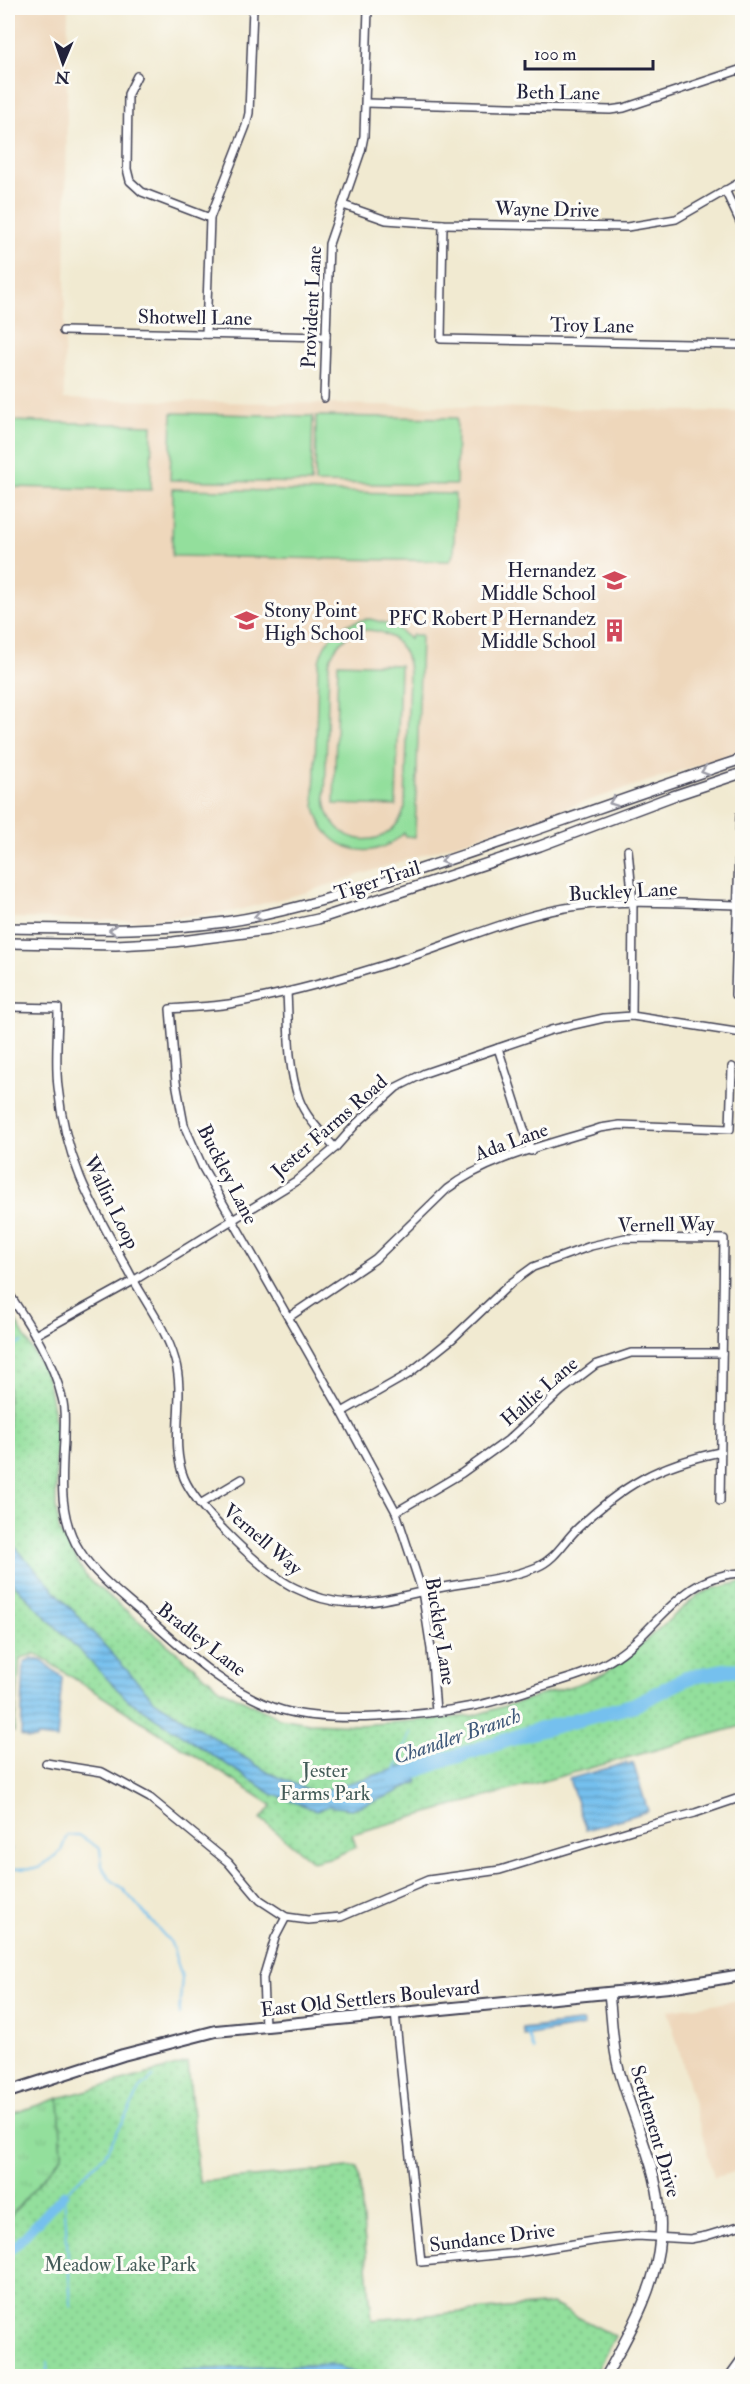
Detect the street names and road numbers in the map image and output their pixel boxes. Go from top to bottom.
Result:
street label: Beth Lane [516,79,600,106]
street label: Wayne Drive [494,196,599,223]
street label: Provident Lane [296,245,327,369]
street label: Shotwell Lane [138,304,252,331]
street label: Troy Lane [550,312,634,339]
street label: Tiger Trail [331,855,423,906]
street label: Buckley Lane [568,876,678,907]
street label: Jester Farms Road [265,1069,393,1184]
street label: Ada Lane [470,1117,551,1167]
street label: Buckley Lane [192,1120,263,1228]
street label: Wallin Loop [77,1151,145,1253]
street label: Vernell Way [617,1211,716,1238]
street label: Hallie Lane [496,1351,583,1432]
street label: Vernell Way [218,1498,308,1581]
street label: Buckley Lane [420,1575,461,1687]
street label: Bradley Lane [152,1597,251,1682]
street label: East Old Settlers Boulevard [259,1975,481,2022]
street label: Settlement Drive [625,2062,686,2200]
street label: Sundance Drive [428,2217,556,2258]

